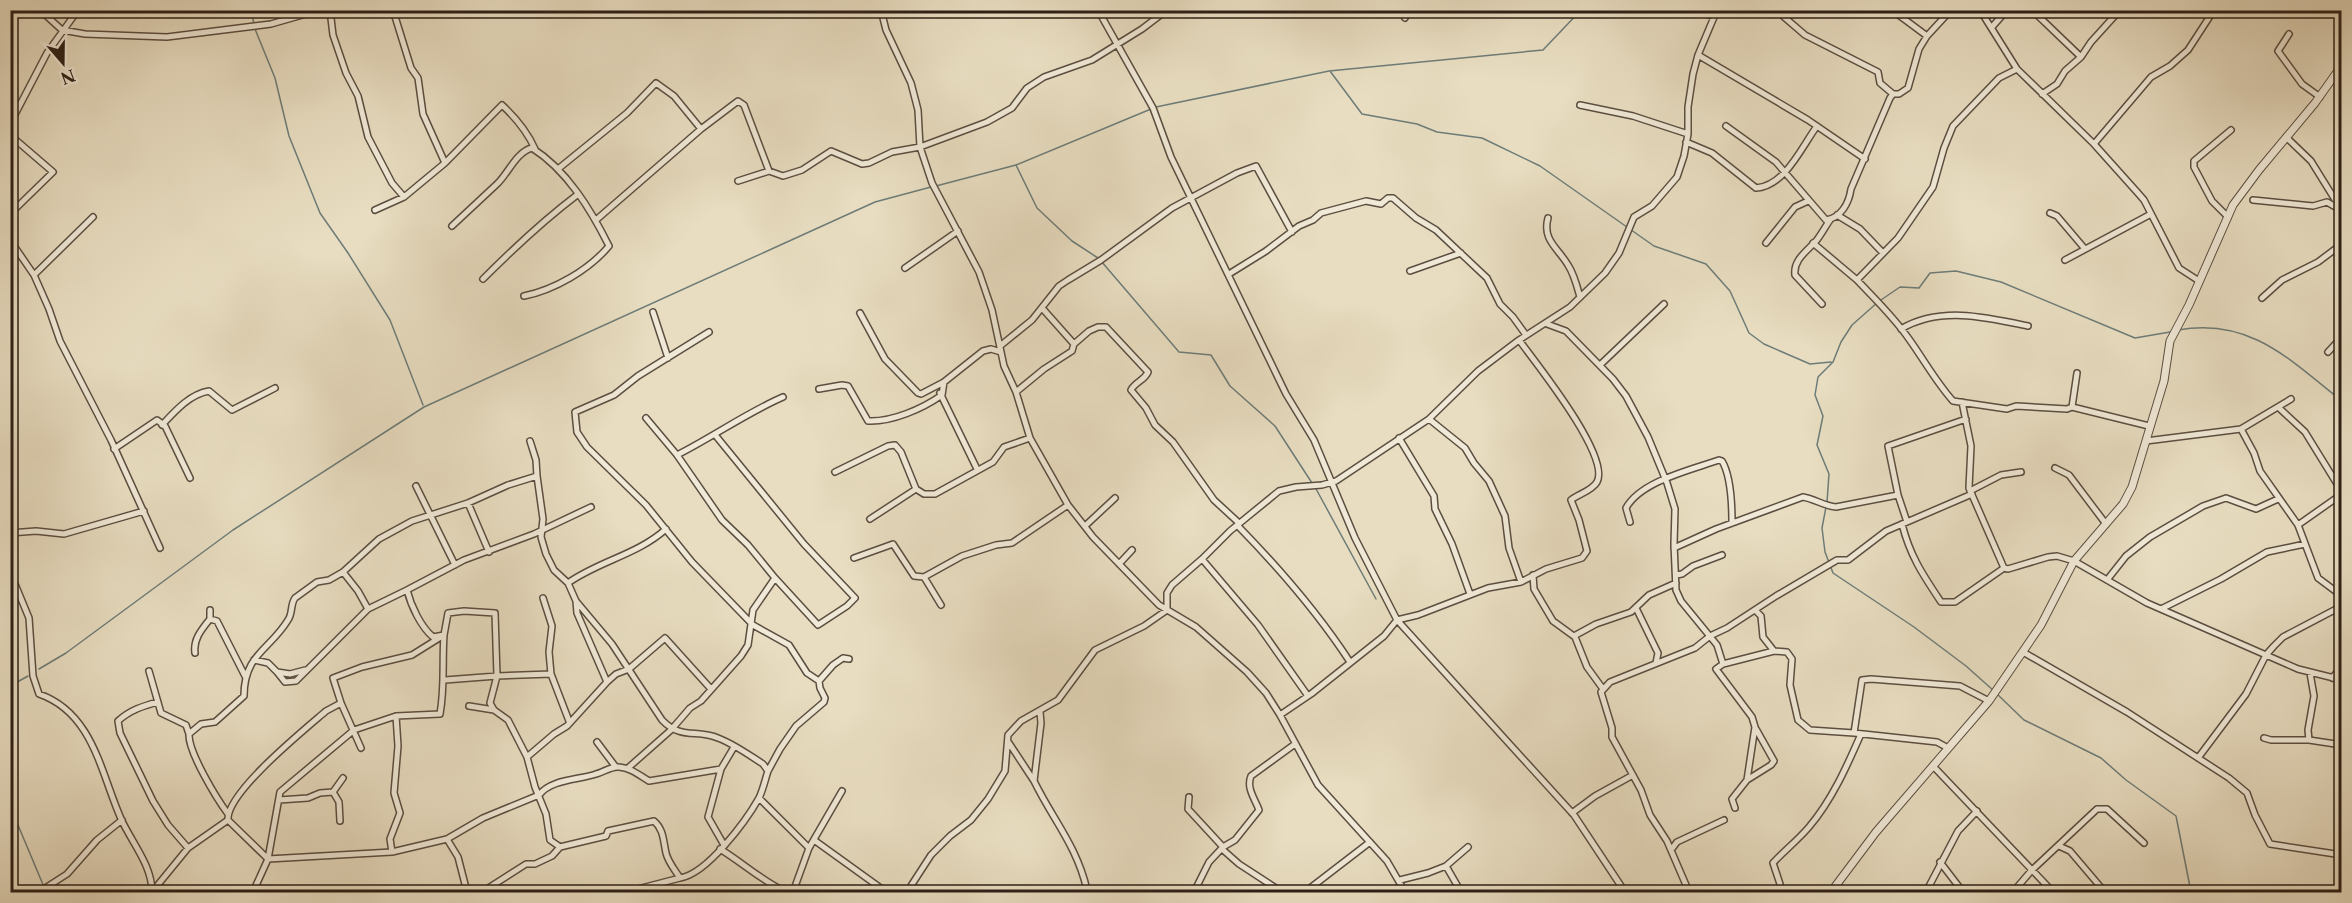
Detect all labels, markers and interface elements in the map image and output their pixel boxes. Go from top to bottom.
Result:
north arrow [33,33,93,93]
text: N [58,65,78,89]

